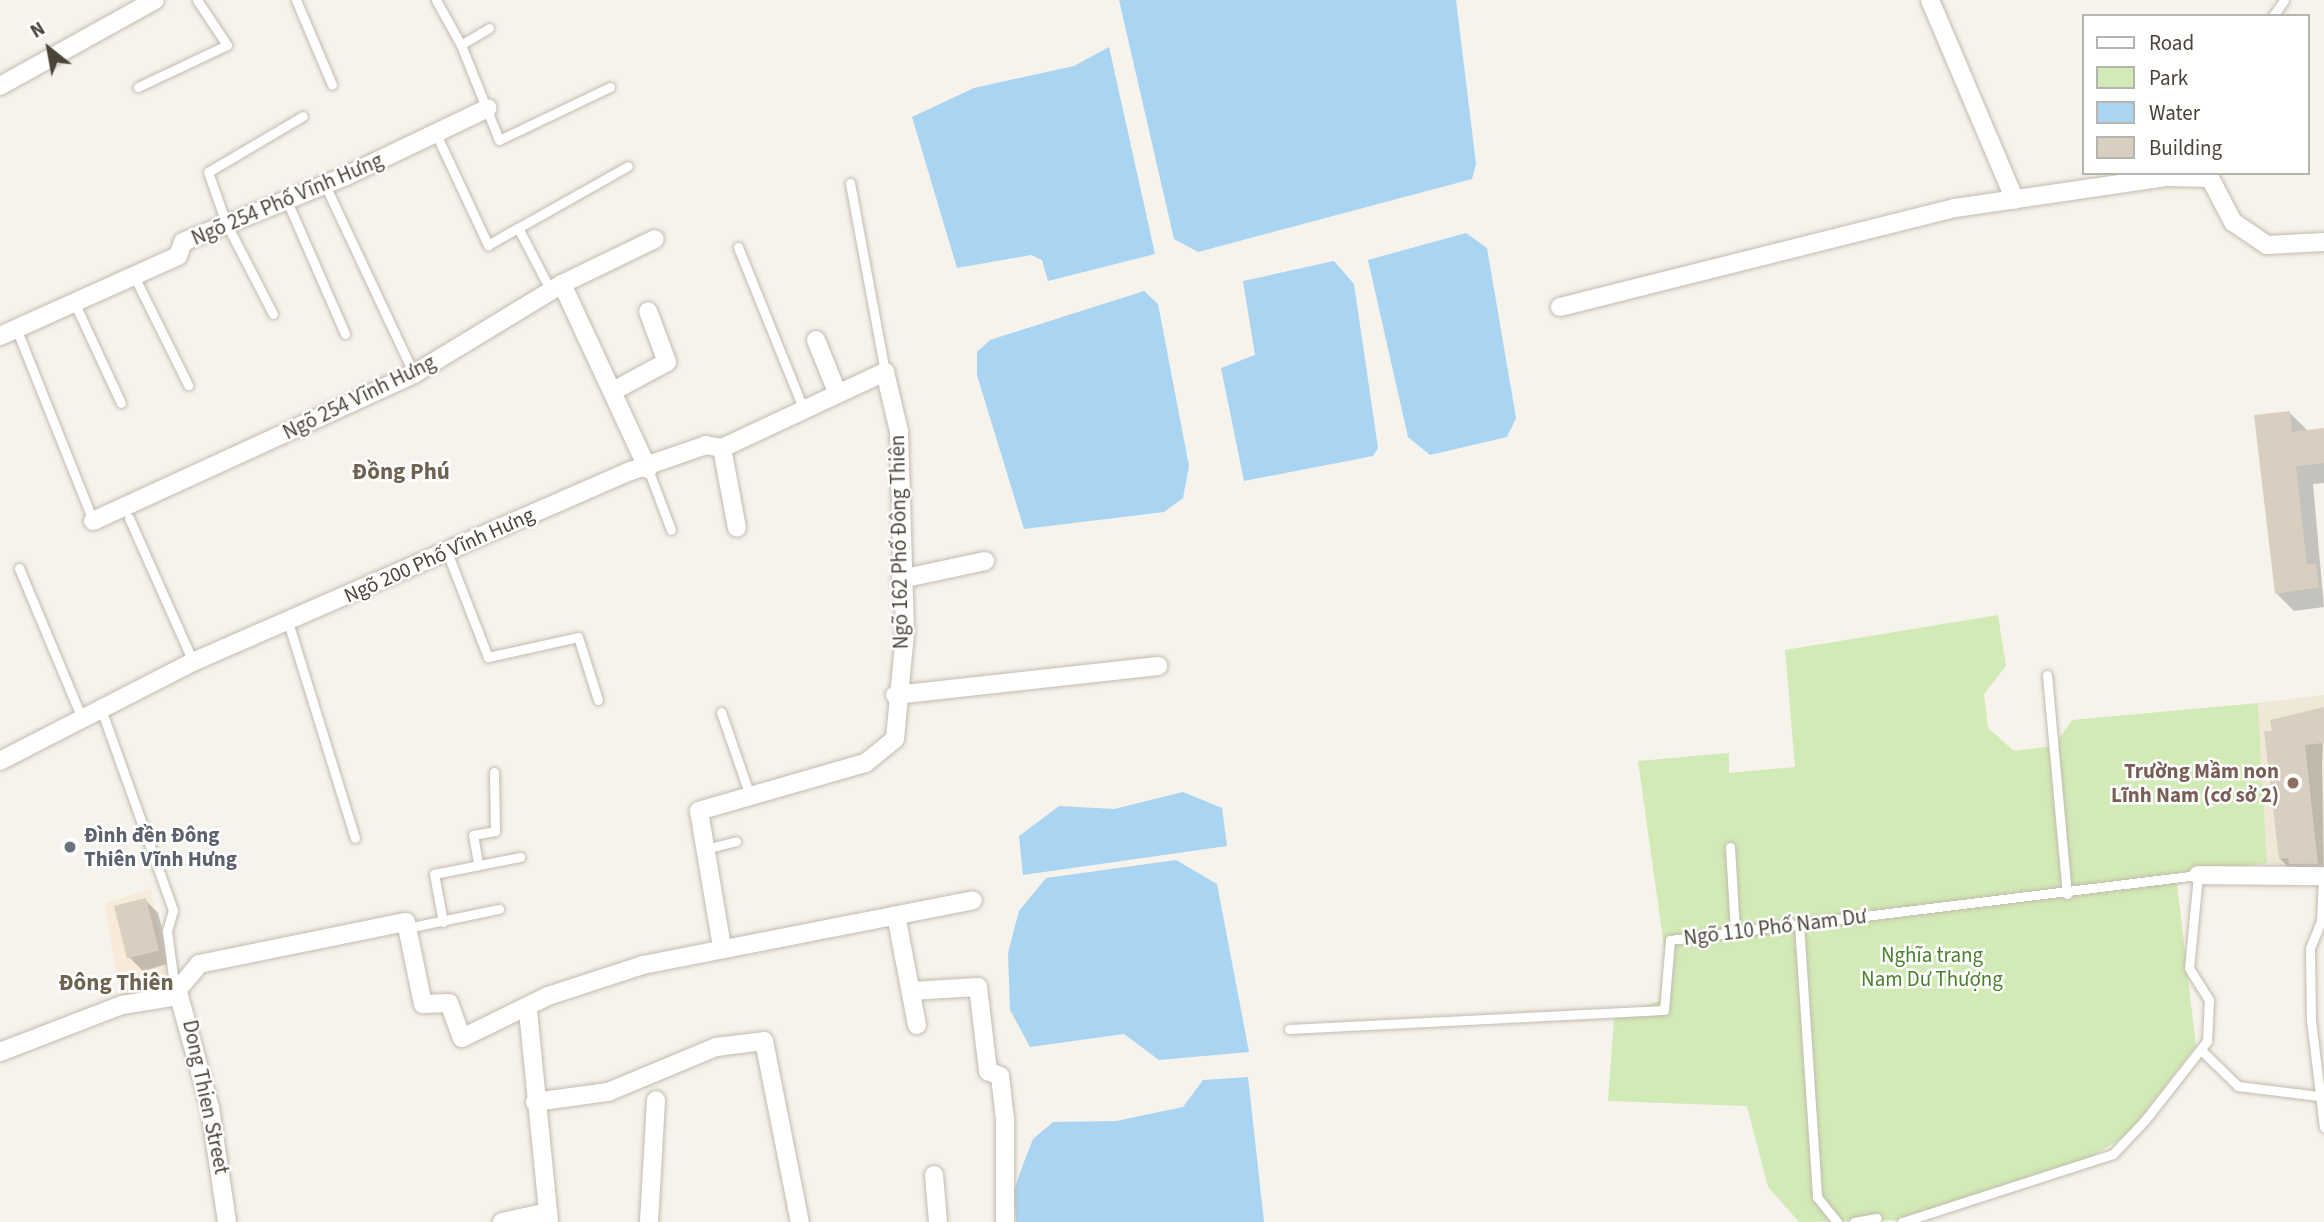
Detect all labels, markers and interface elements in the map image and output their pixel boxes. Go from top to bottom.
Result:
north arrow [14,14,84,84]
legend [2082,14,2310,175]
text: N [26,16,50,45]
text: Road [2149,28,2194,58]
text: Park [2149,63,2188,93]
text: Water [2149,98,2200,128]
text: Building [2149,133,2222,163]
street label: Ngõ 254 Phố Vĩnh Hưng [188,147,386,251]
street label: Ngõ 254 Vĩnh Hưng [279,349,439,445]
street label: Ngõ 162 Phố Đông Thiên [885,434,913,650]
district label: Đồng Phú [352,458,450,486]
street label: Ngõ 200 Phố Vĩnh Hưng [340,502,538,608]
place label: Trường Mầm non Lĩnh Nam (cơ sở 2) [2111,758,2279,808]
marker: Trường Mầm non Lĩnh Nam (cơ sở 2) [2285,775,2301,791]
place label: Đình đền Đông Thiên Vĩnh Hưng [84,822,237,872]
marker: Đình đền Đông Thiên Vĩnh Hưng [62,839,78,855]
street label: Ngõ 110 Phố Nam Dư [1682,903,1868,951]
park label: Nghĩa trang Nam Dư Thượng [1861,942,2003,992]
district label: Đông Thiên [58,969,174,997]
street label: Dong Thien Street [177,1018,235,1176]

